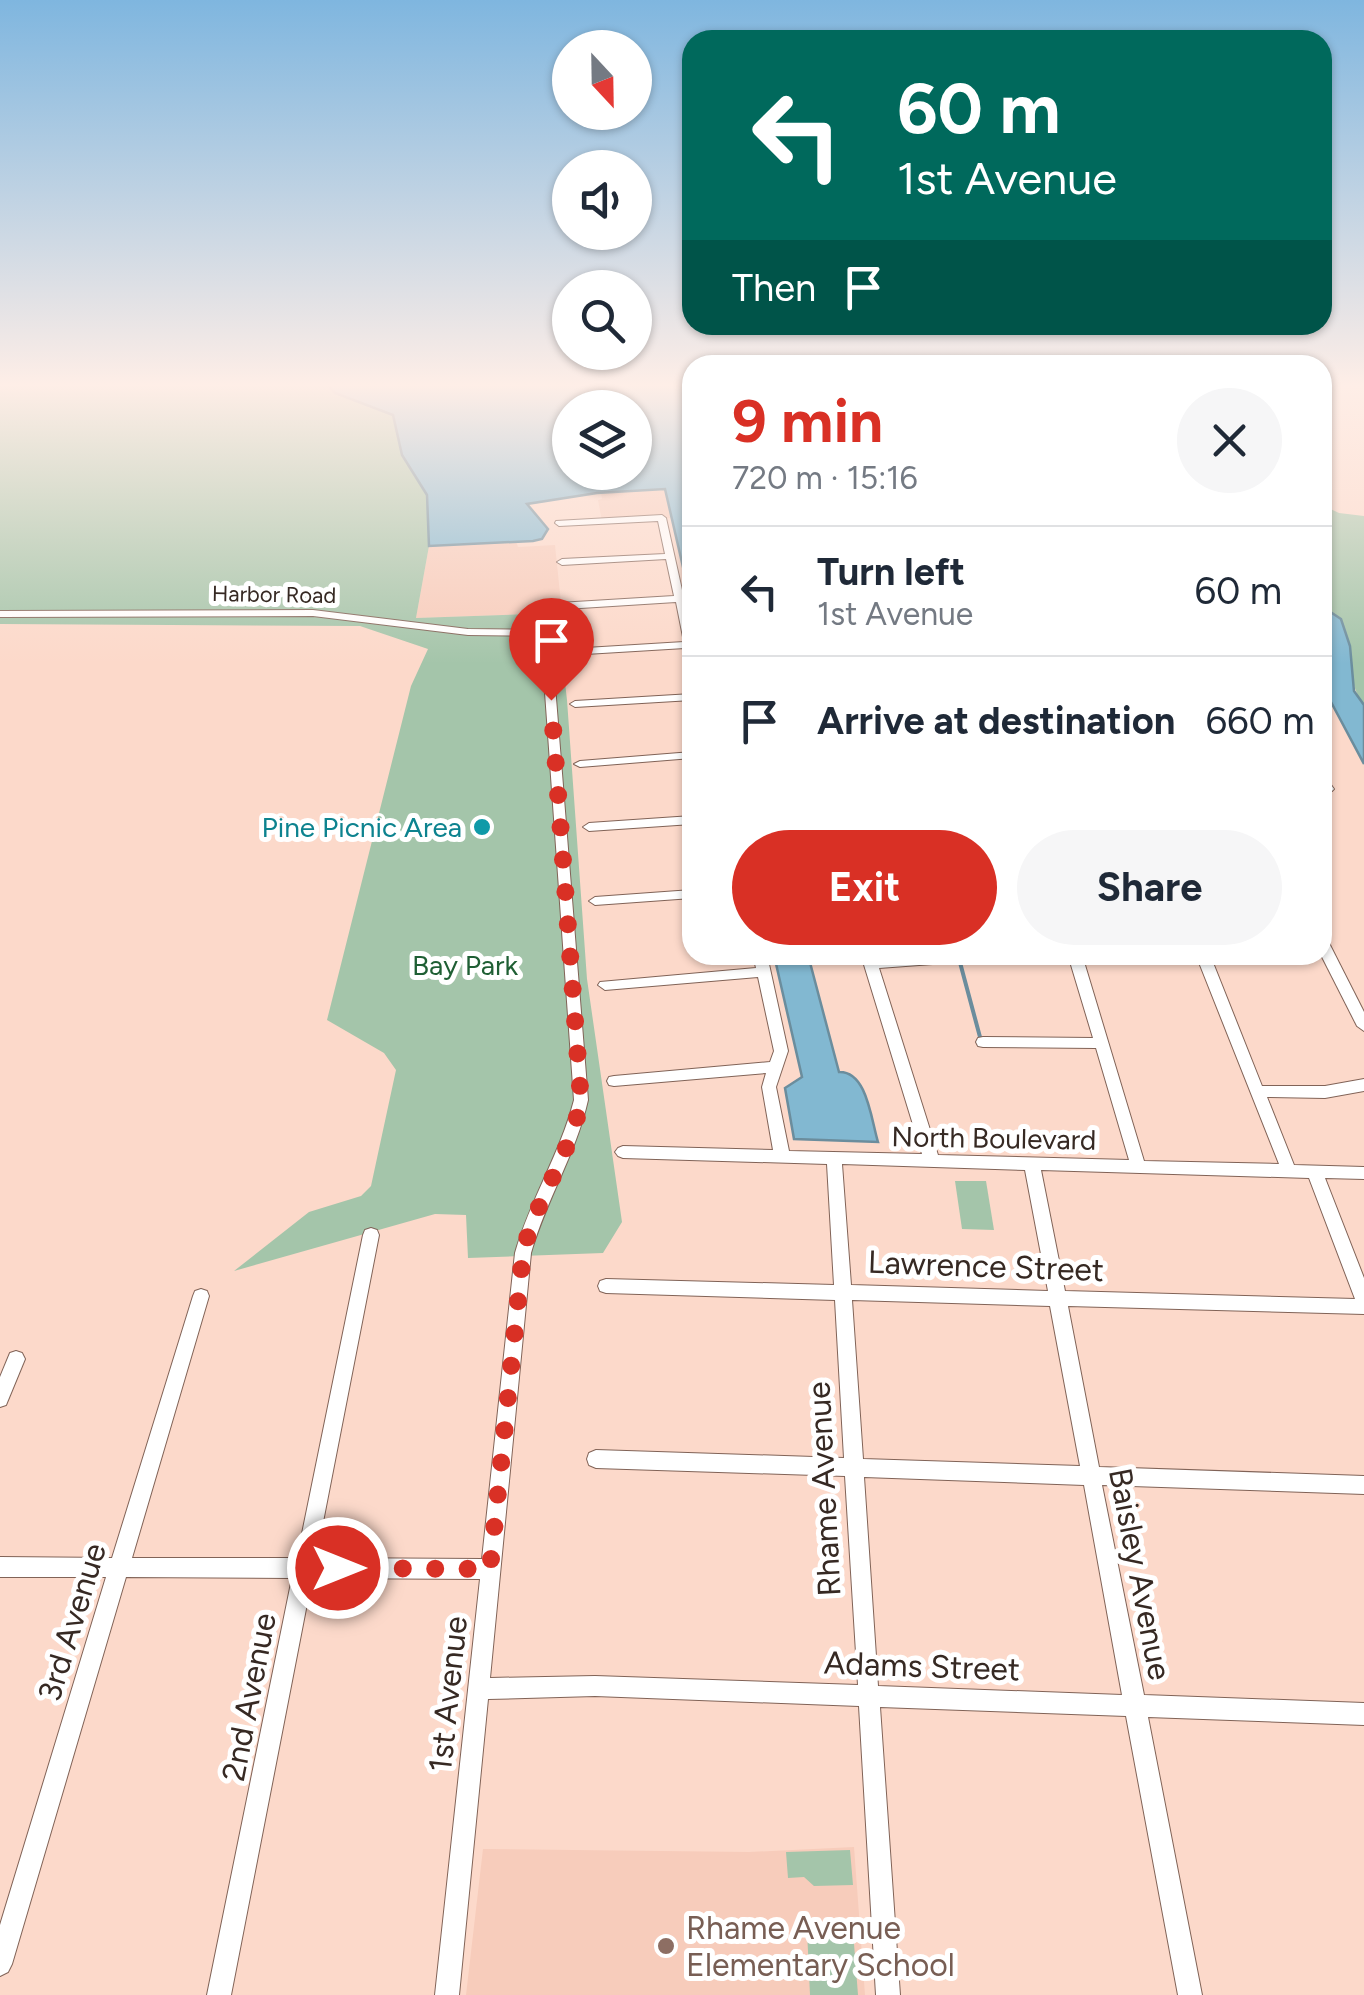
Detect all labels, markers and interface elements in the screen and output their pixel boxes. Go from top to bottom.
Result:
north arrow [552,30,652,130]
map controls [552,30,652,490]
text: 60 m [897,66,1061,151]
icon: left [732,70,862,200]
button: sound [552,150,652,250]
text: 1st Avenue [897,151,1117,205]
icon: arrive [836,260,891,315]
text: Then [732,265,816,311]
button: search [552,270,652,370]
text: 9 min [732,385,883,457]
button: close [1177,388,1282,493]
button: layers [552,390,652,490]
text: 720 m · 15:16 [732,459,918,497]
text: Turn left [817,549,965,595]
icon: left [732,564,787,619]
text: 60 m [1194,568,1282,614]
street label: Harbor Road [212,580,336,609]
text: 1st Avenue [817,595,973,633]
pin [509,598,594,701]
icon: arrive [524,613,579,668]
icon: arrive [732,694,787,749]
text: Arrive at destination [817,698,1175,744]
text: 660 m [1205,698,1315,744]
place label: Pine Picnic Area [261,810,462,844]
marker: Pine Picnic Area [471,816,493,838]
button: Exit [732,830,997,945]
button: Share [1017,830,1282,945]
park label: Bay Park [412,948,518,982]
street label: North Boulevard [891,1119,1097,1157]
street label: Lawrence Street [867,1243,1105,1289]
street label: Rhame Avenue [799,1381,849,1597]
street label: Baisley Avenue [1101,1465,1179,1683]
position arrow [286,1516,390,1620]
street label: 3rd Avenue [30,1538,114,1706]
street label: 2nd Avenue [214,1610,284,1784]
street label: 1st Avenue [421,1614,475,1774]
street label: Adams Street [823,1644,1021,1688]
place label: Rhame Avenue Elementary School [686,1909,955,1984]
marker: Rhame Avenue Elementary School [655,1935,677,1957]

